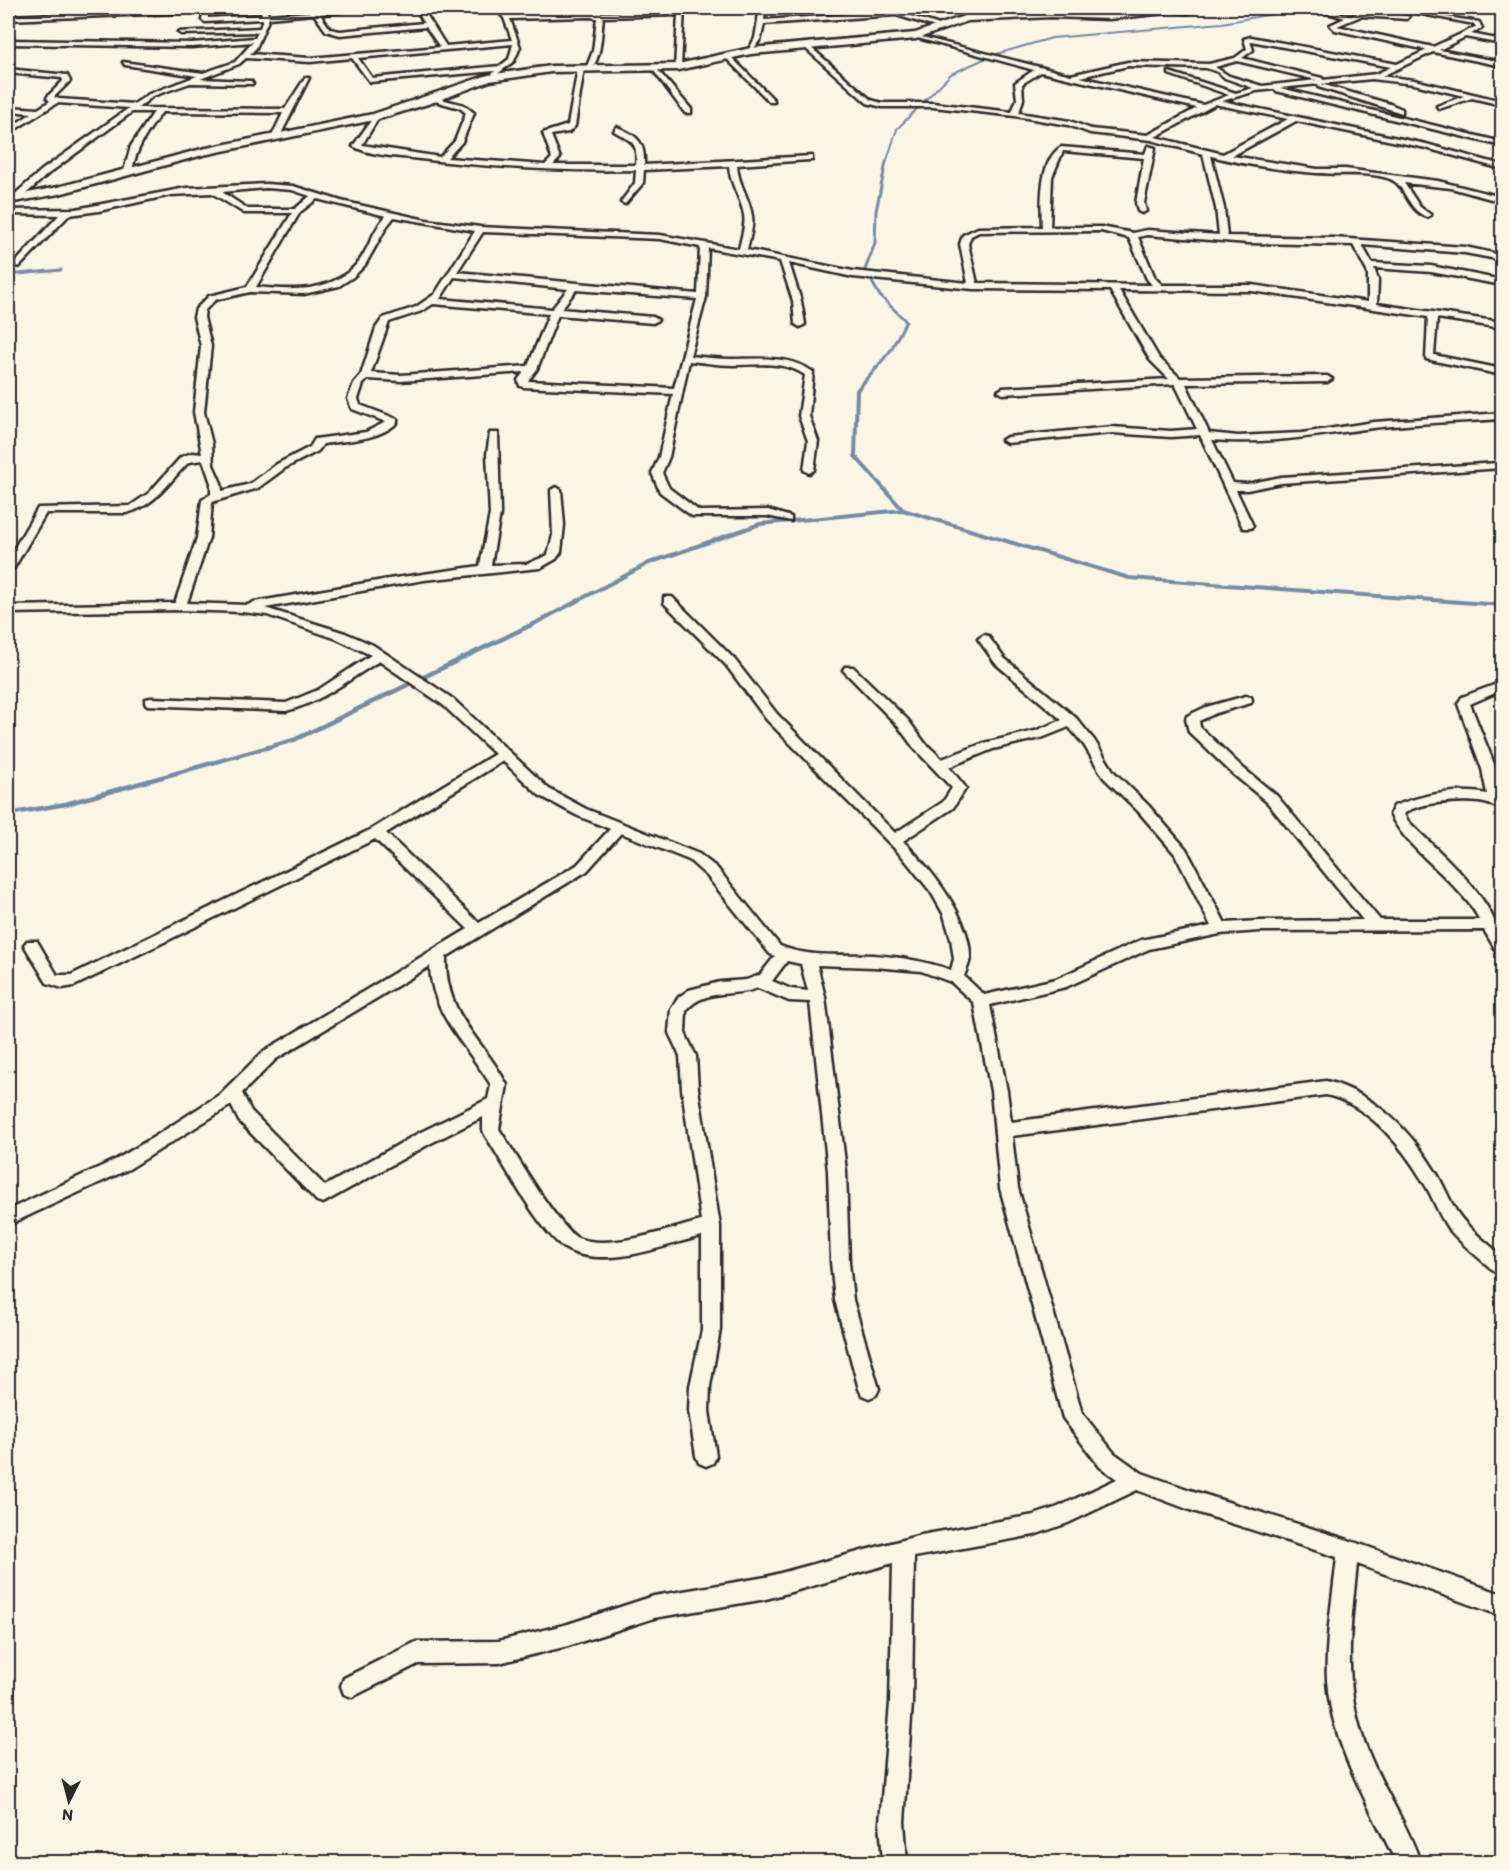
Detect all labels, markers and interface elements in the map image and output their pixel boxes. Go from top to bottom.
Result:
north arrow [39,1771,99,1831]
text: N [61,1805,74,1825]

